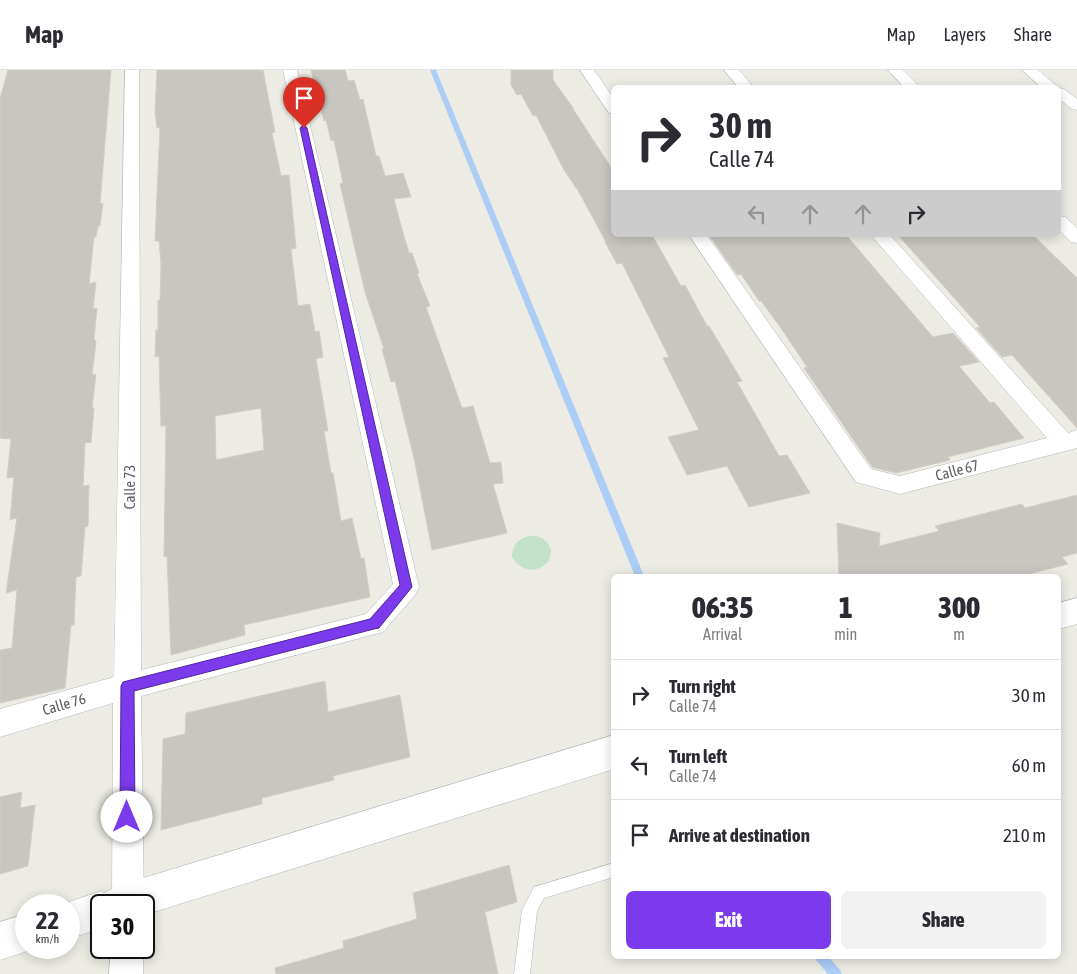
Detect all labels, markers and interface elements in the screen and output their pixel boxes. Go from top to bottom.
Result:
text: Map [25,21,64,48]
text: Map [886,24,915,45]
text: Layers [943,24,986,45]
text: Share [1014,24,1052,45]
pin [283,77,325,128]
icon: arrive [290,84,318,112]
icon: right [626,105,691,170]
text: 30 m [709,105,772,145]
text: Calle 74 [709,146,774,172]
icon: left [743,200,771,228]
icon: ahead [796,200,824,228]
icon: ahead [849,200,877,228]
icon: right [902,200,930,228]
street label: Calle 67 [933,456,981,484]
street label: Calle 73 [121,465,138,509]
text: 06:35 [692,590,753,624]
text: 1 [839,590,853,624]
text: 300 [938,590,980,624]
text: Arrival [703,625,742,643]
text: min [834,625,857,643]
text: m [953,625,965,643]
text: Turn right [669,675,736,697]
icon: right [626,681,654,709]
text: 30 m [1012,684,1046,706]
street label: Calle 76 [40,690,88,718]
text: Calle 74 [669,697,716,715]
text: Turn left [669,745,727,767]
icon: left [626,751,654,779]
text: 60 m [1012,754,1046,776]
text: Calle 74 [669,767,716,785]
position arrow [100,790,152,842]
icon: arrive [626,821,654,849]
text: Arrive at destination [669,824,810,846]
text: 210 m [1003,824,1046,846]
button: Exit [626,891,831,949]
button: Share [841,891,1046,949]
speed limit sign: 30 [90,894,155,959]
text: 22 [36,906,59,934]
text: km/h [36,932,59,946]

